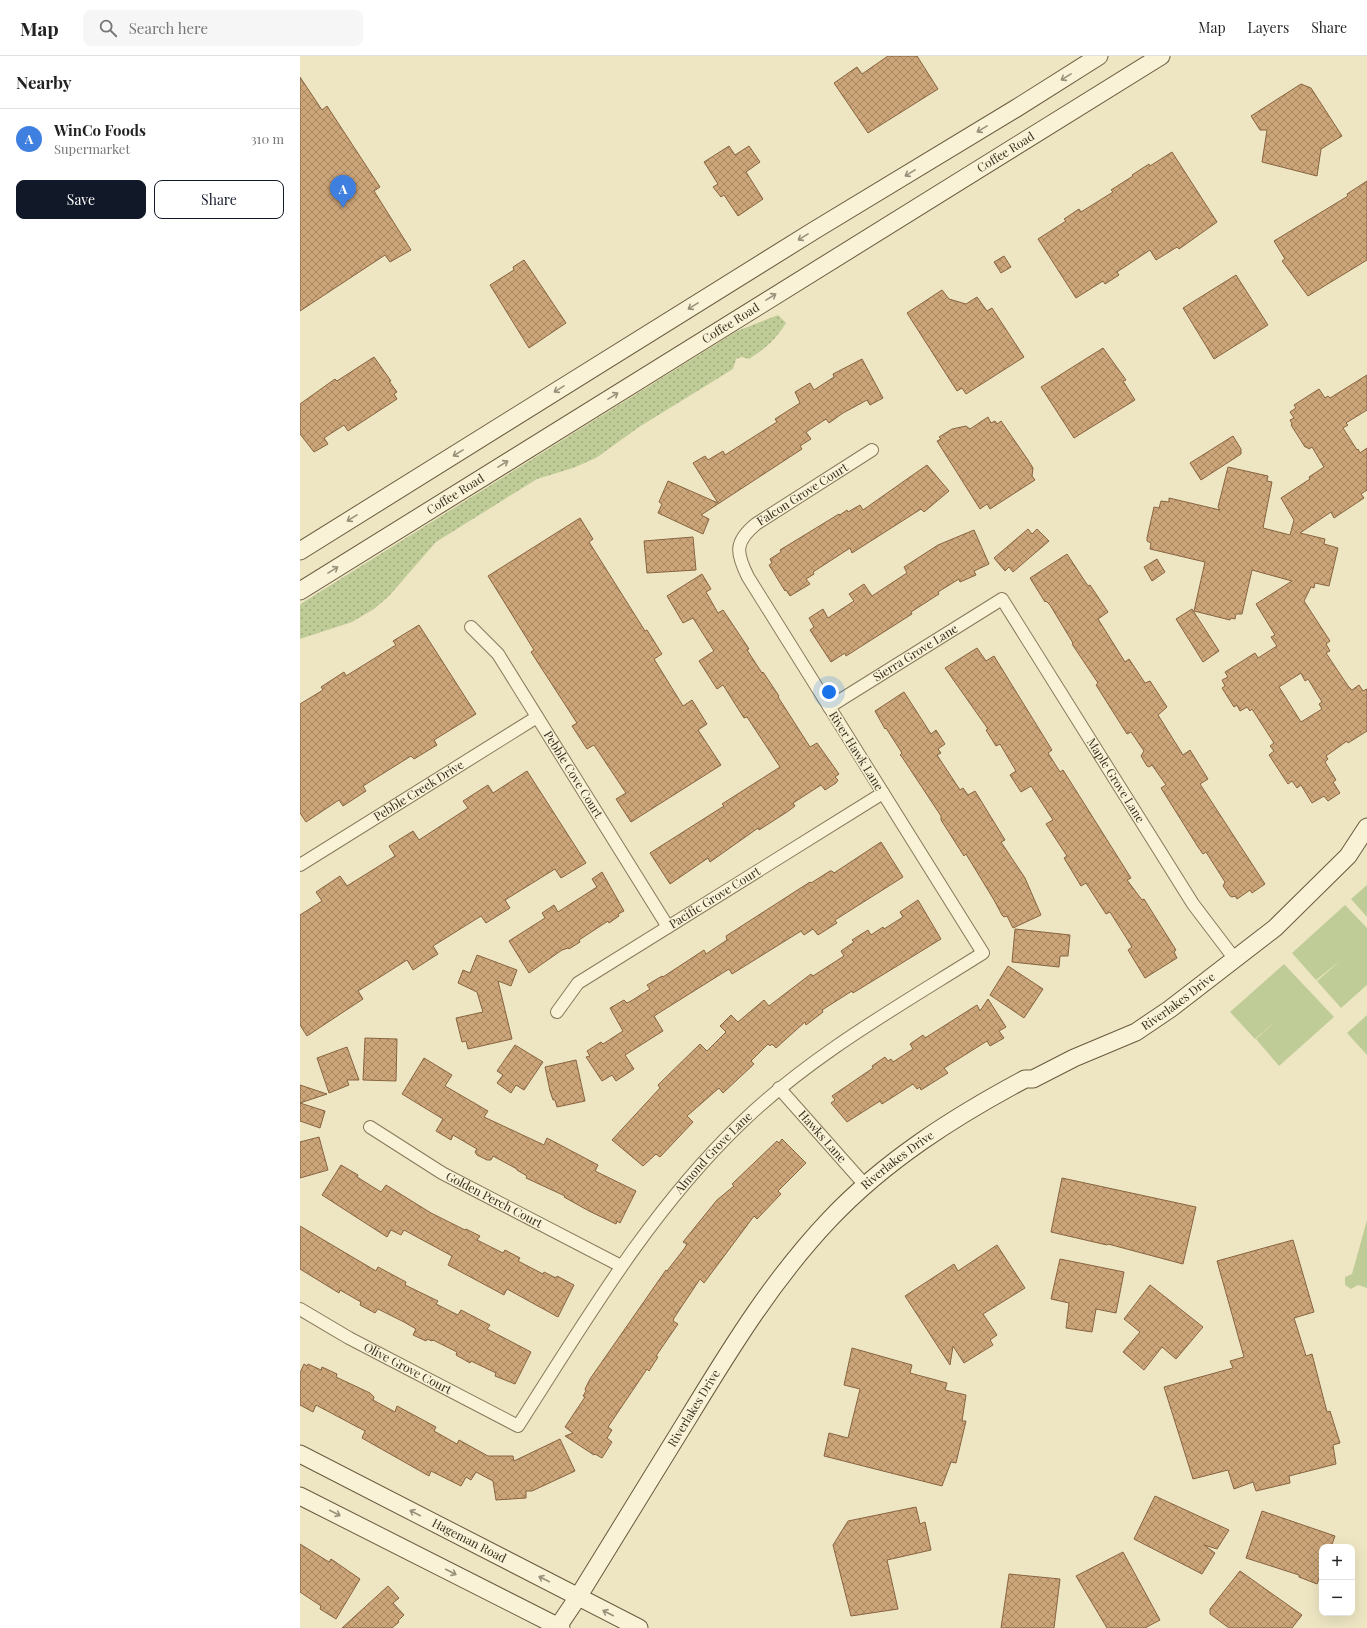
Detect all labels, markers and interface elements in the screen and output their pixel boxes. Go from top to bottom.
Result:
search box [83,10,363,46]
text: Map [20,15,59,41]
icon: search [97,17,119,39]
text: Search here [129,18,208,38]
text: Map [1198,18,1226,37]
text: Layers [1248,18,1289,37]
text: Share [1311,18,1347,37]
text: Nearby [16,71,71,93]
one-way arrow [1061,73,1072,81]
text: WinCo Foods [54,120,146,140]
one-way arrow [977,125,988,133]
street label: Coffee Road [973,128,1037,176]
text: A [25,130,33,147]
text: 310 m [251,130,284,147]
text: Supermarket [54,140,130,157]
one-way arrow [904,169,916,177]
pin: A [330,175,356,208]
button: Save [16,180,146,219]
button: Share [154,180,284,219]
one-way arrow [798,233,809,241]
one-way arrow [765,293,777,301]
street label: Coffee Road [698,299,762,347]
one-way arrow [688,302,699,310]
one-way arrow [553,386,565,394]
one-way arrow [607,391,619,399]
one-way arrow [453,449,464,457]
street label: Falcon Grove Court [753,458,851,529]
one-way arrow [497,460,508,468]
street label: Coffee Road [423,470,487,518]
one-way arrow [346,515,358,523]
one-way arrow [327,566,338,574]
street label: Sierra Grove Lane [870,620,960,685]
your location [819,682,839,702]
street label: River Hawk Lane [826,708,888,793]
street label: Pebble Cove Court [541,727,607,821]
street label: Maple Grove Lane [1084,735,1149,825]
street label: Pebble Creek Drive [370,756,466,824]
street label: Pacific Grove Court [666,862,764,931]
street label: Riverlakes Drive [1138,968,1218,1033]
street label: Hawks Lane [795,1106,850,1166]
street label: Almond Grove Lane [670,1108,755,1197]
street label: Riverlakes Drive [857,1126,936,1193]
street label: Golden Perch Court [443,1167,546,1231]
street label: Olive Grove Court [361,1338,455,1397]
street label: Riverlakes Drive [664,1366,723,1449]
one-way arrow [410,1509,422,1517]
one-way arrow [329,1510,341,1517]
street label: Hageman Road [430,1514,509,1566]
map controls [1319,1544,1355,1616]
button: + [1319,1544,1355,1580]
one-way arrow [444,1569,456,1576]
one-way arrow [538,1575,550,1582]
button: − [1319,1580,1355,1616]
one-way arrow [603,1608,615,1616]

